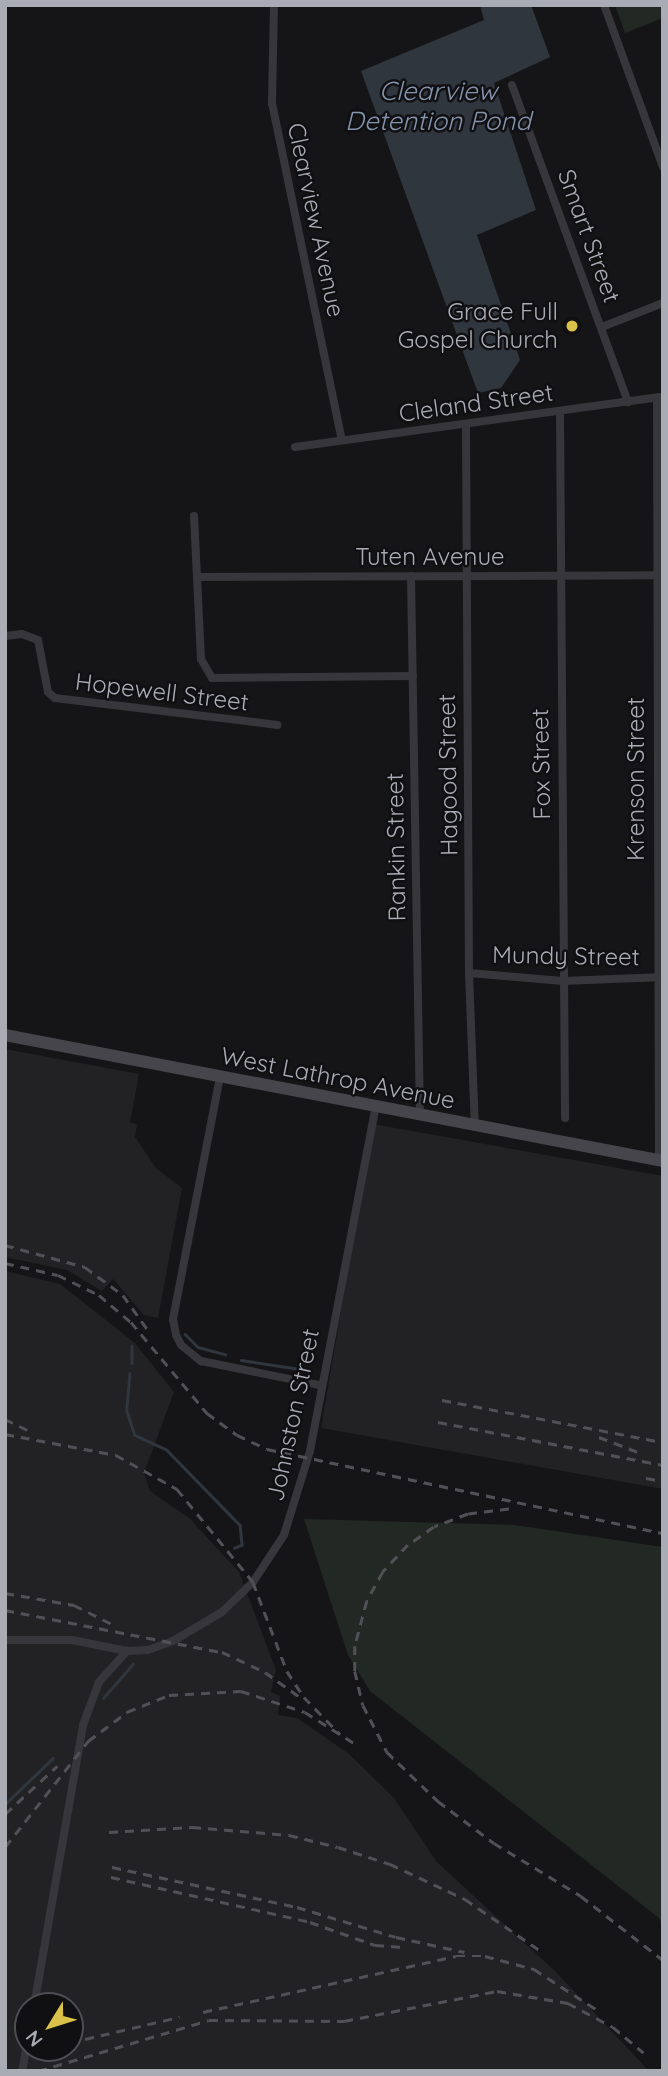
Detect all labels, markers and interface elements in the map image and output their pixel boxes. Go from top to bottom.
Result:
water label: Clearview Detention Pond [345,75,531,136]
street label: Clearview Avenue [281,120,351,320]
street label: Smart Street [552,166,626,306]
place label: Grace Full Gospel Church [398,298,558,354]
marker: Grace Full Gospel Church [564,318,580,334]
street label: Cleland Street [397,378,555,428]
street label: Tuten Avenue [355,543,505,571]
street label: Hopewell Street [74,667,250,717]
street label: Hagood Street [432,694,464,856]
street label: Krenson Street [622,697,650,861]
street label: Fox Street [526,708,556,820]
street label: Rankin Street [380,772,412,922]
street label: Mundy Street [492,940,640,972]
street label: West Lathrop Avenue [219,1041,457,1115]
street label: Johnston Street [261,1326,325,1504]
north arrow [14,1992,84,2062]
text: N [20,2026,48,2052]

